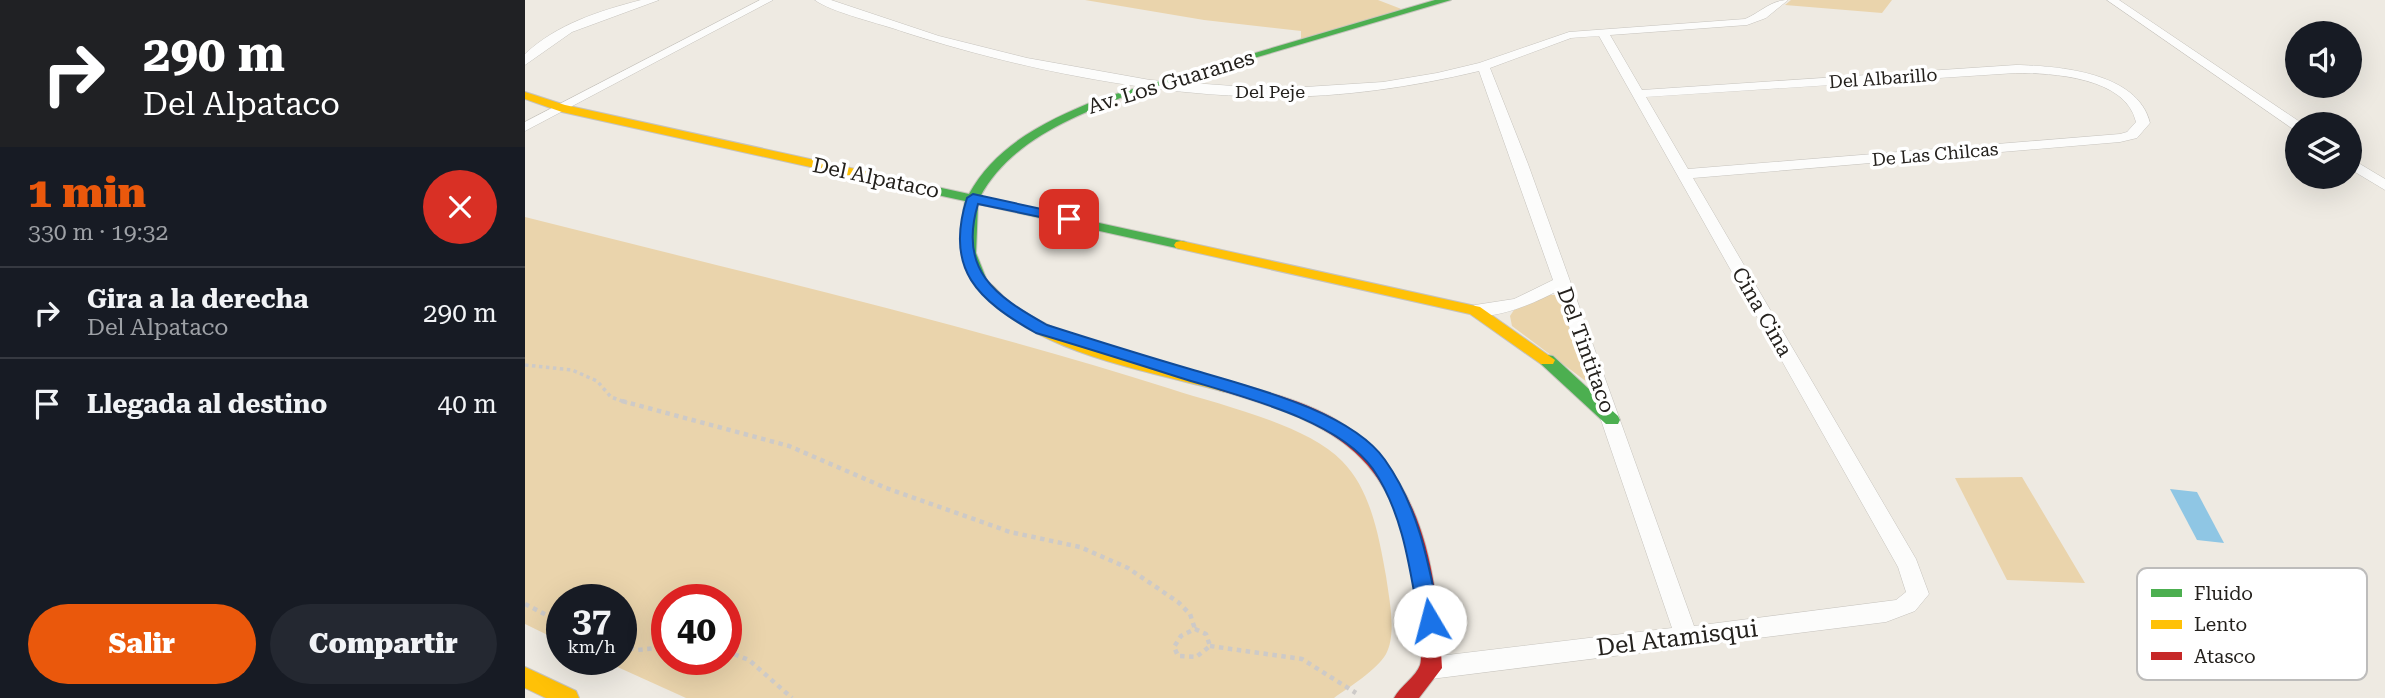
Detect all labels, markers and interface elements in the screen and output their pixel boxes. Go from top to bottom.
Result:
map controls [2285,21,2362,189]
button: sound [2285,21,2362,98]
text: 290 m [143,26,285,83]
icon: right [28,28,119,119]
street label: Av. Los Guaranes [1085,45,1257,119]
street label: Del Albarillo [1828,64,1938,92]
street label: Del Peje [1235,81,1305,102]
text: Del Alpataco [143,85,340,123]
button: layers [2285,112,2362,189]
street label: De Las Chilcas [1871,138,1999,170]
street label: Del Alpataco [810,153,942,203]
text: 1 min [28,168,146,217]
button: close [423,170,497,244]
pin [1039,189,1099,249]
icon: arrive [1050,200,1088,238]
text: 330 m · 19:32 [28,219,168,246]
street label: Cina Cina [1727,263,1797,361]
text: Gira a la derecha [87,284,308,314]
street label: Del Tintitaco [1552,284,1620,416]
icon: right [28,294,66,332]
text: 290 m [423,298,497,328]
text: Del Alpataco [87,314,228,341]
icon: arrive [28,385,66,423]
text: Llegada al destino [87,389,327,419]
text: 40 m [438,389,497,419]
legend [2137,568,2367,680]
text: Fluido [2194,582,2253,605]
speed limit sign: 40 [651,584,742,675]
position arrow [1393,584,1467,658]
text: 37 [572,600,611,641]
button: Salir [28,604,256,684]
button: Compartir [270,604,497,684]
text: Lento [2194,613,2247,636]
street label: Del Atamisqui [1595,614,1760,662]
text: km/h [567,636,616,657]
text: Atasco [2194,645,2256,668]

